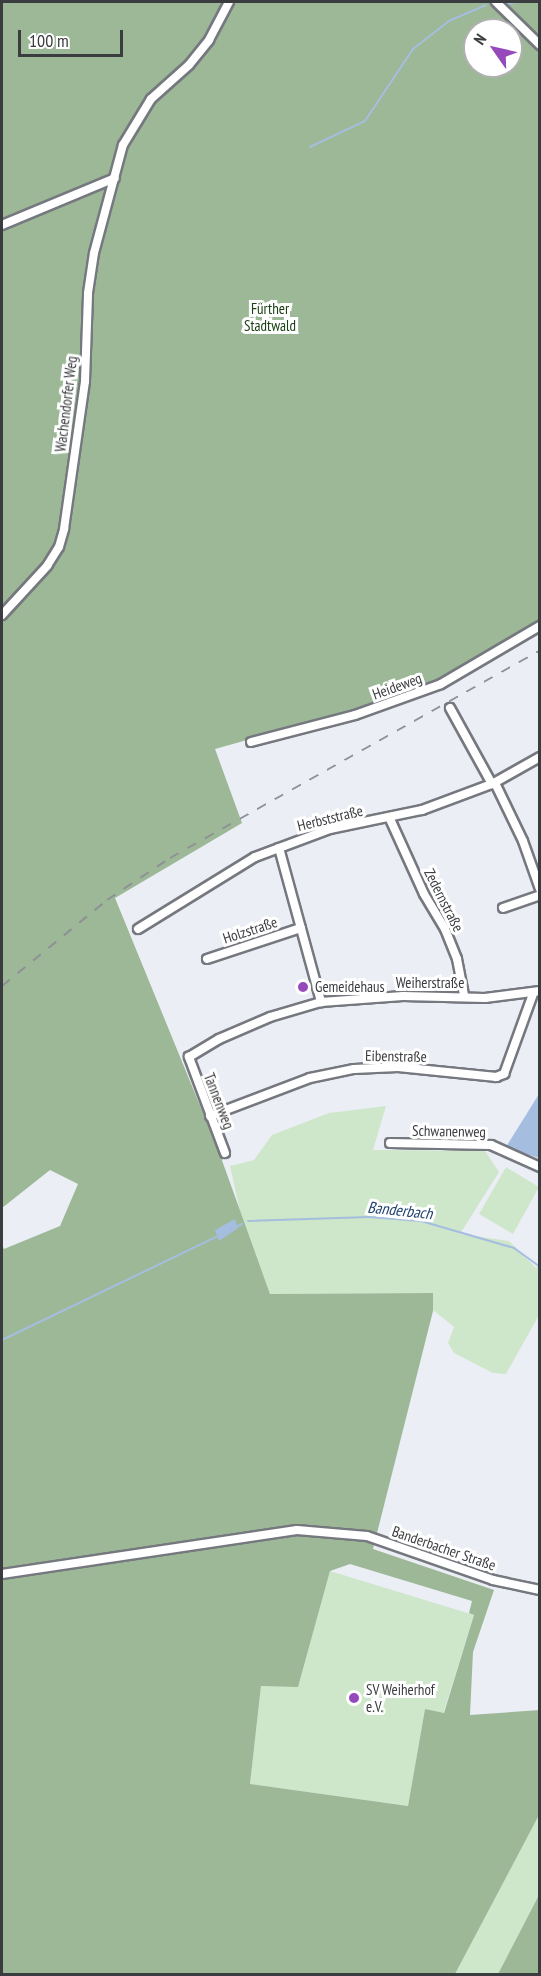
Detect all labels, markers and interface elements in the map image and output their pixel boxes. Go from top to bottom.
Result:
scale bar [21,18,126,56]
north arrow [463,18,523,78]
text: 100 m [29,29,69,52]
text: N [469,30,490,48]
park label: Fürther Stadtwald [244,299,296,334]
street label: Wachendorfer Weg [51,355,81,453]
street label: Heideweg [370,669,424,703]
street label: Herbststraße [295,801,365,835]
street label: Zedernstraße [420,865,468,935]
street label: Holzstraße [220,913,280,947]
street label: Weiherstraße [396,974,464,992]
place label: Gemeidehaus [315,978,385,996]
marker: Gemeidehaus [296,980,310,994]
street label: Eibenstraße [365,1046,427,1066]
street label: Tannenweg [200,1070,238,1132]
street label: Schwanenweg [412,1121,486,1141]
water label: Banderbach [367,1197,433,1223]
street label: Banderbacher Straße [390,1522,498,1574]
place label: SV Weiherhof e.V. [366,1680,435,1715]
marker: SV Weiherhof e.V. [347,1691,361,1705]

